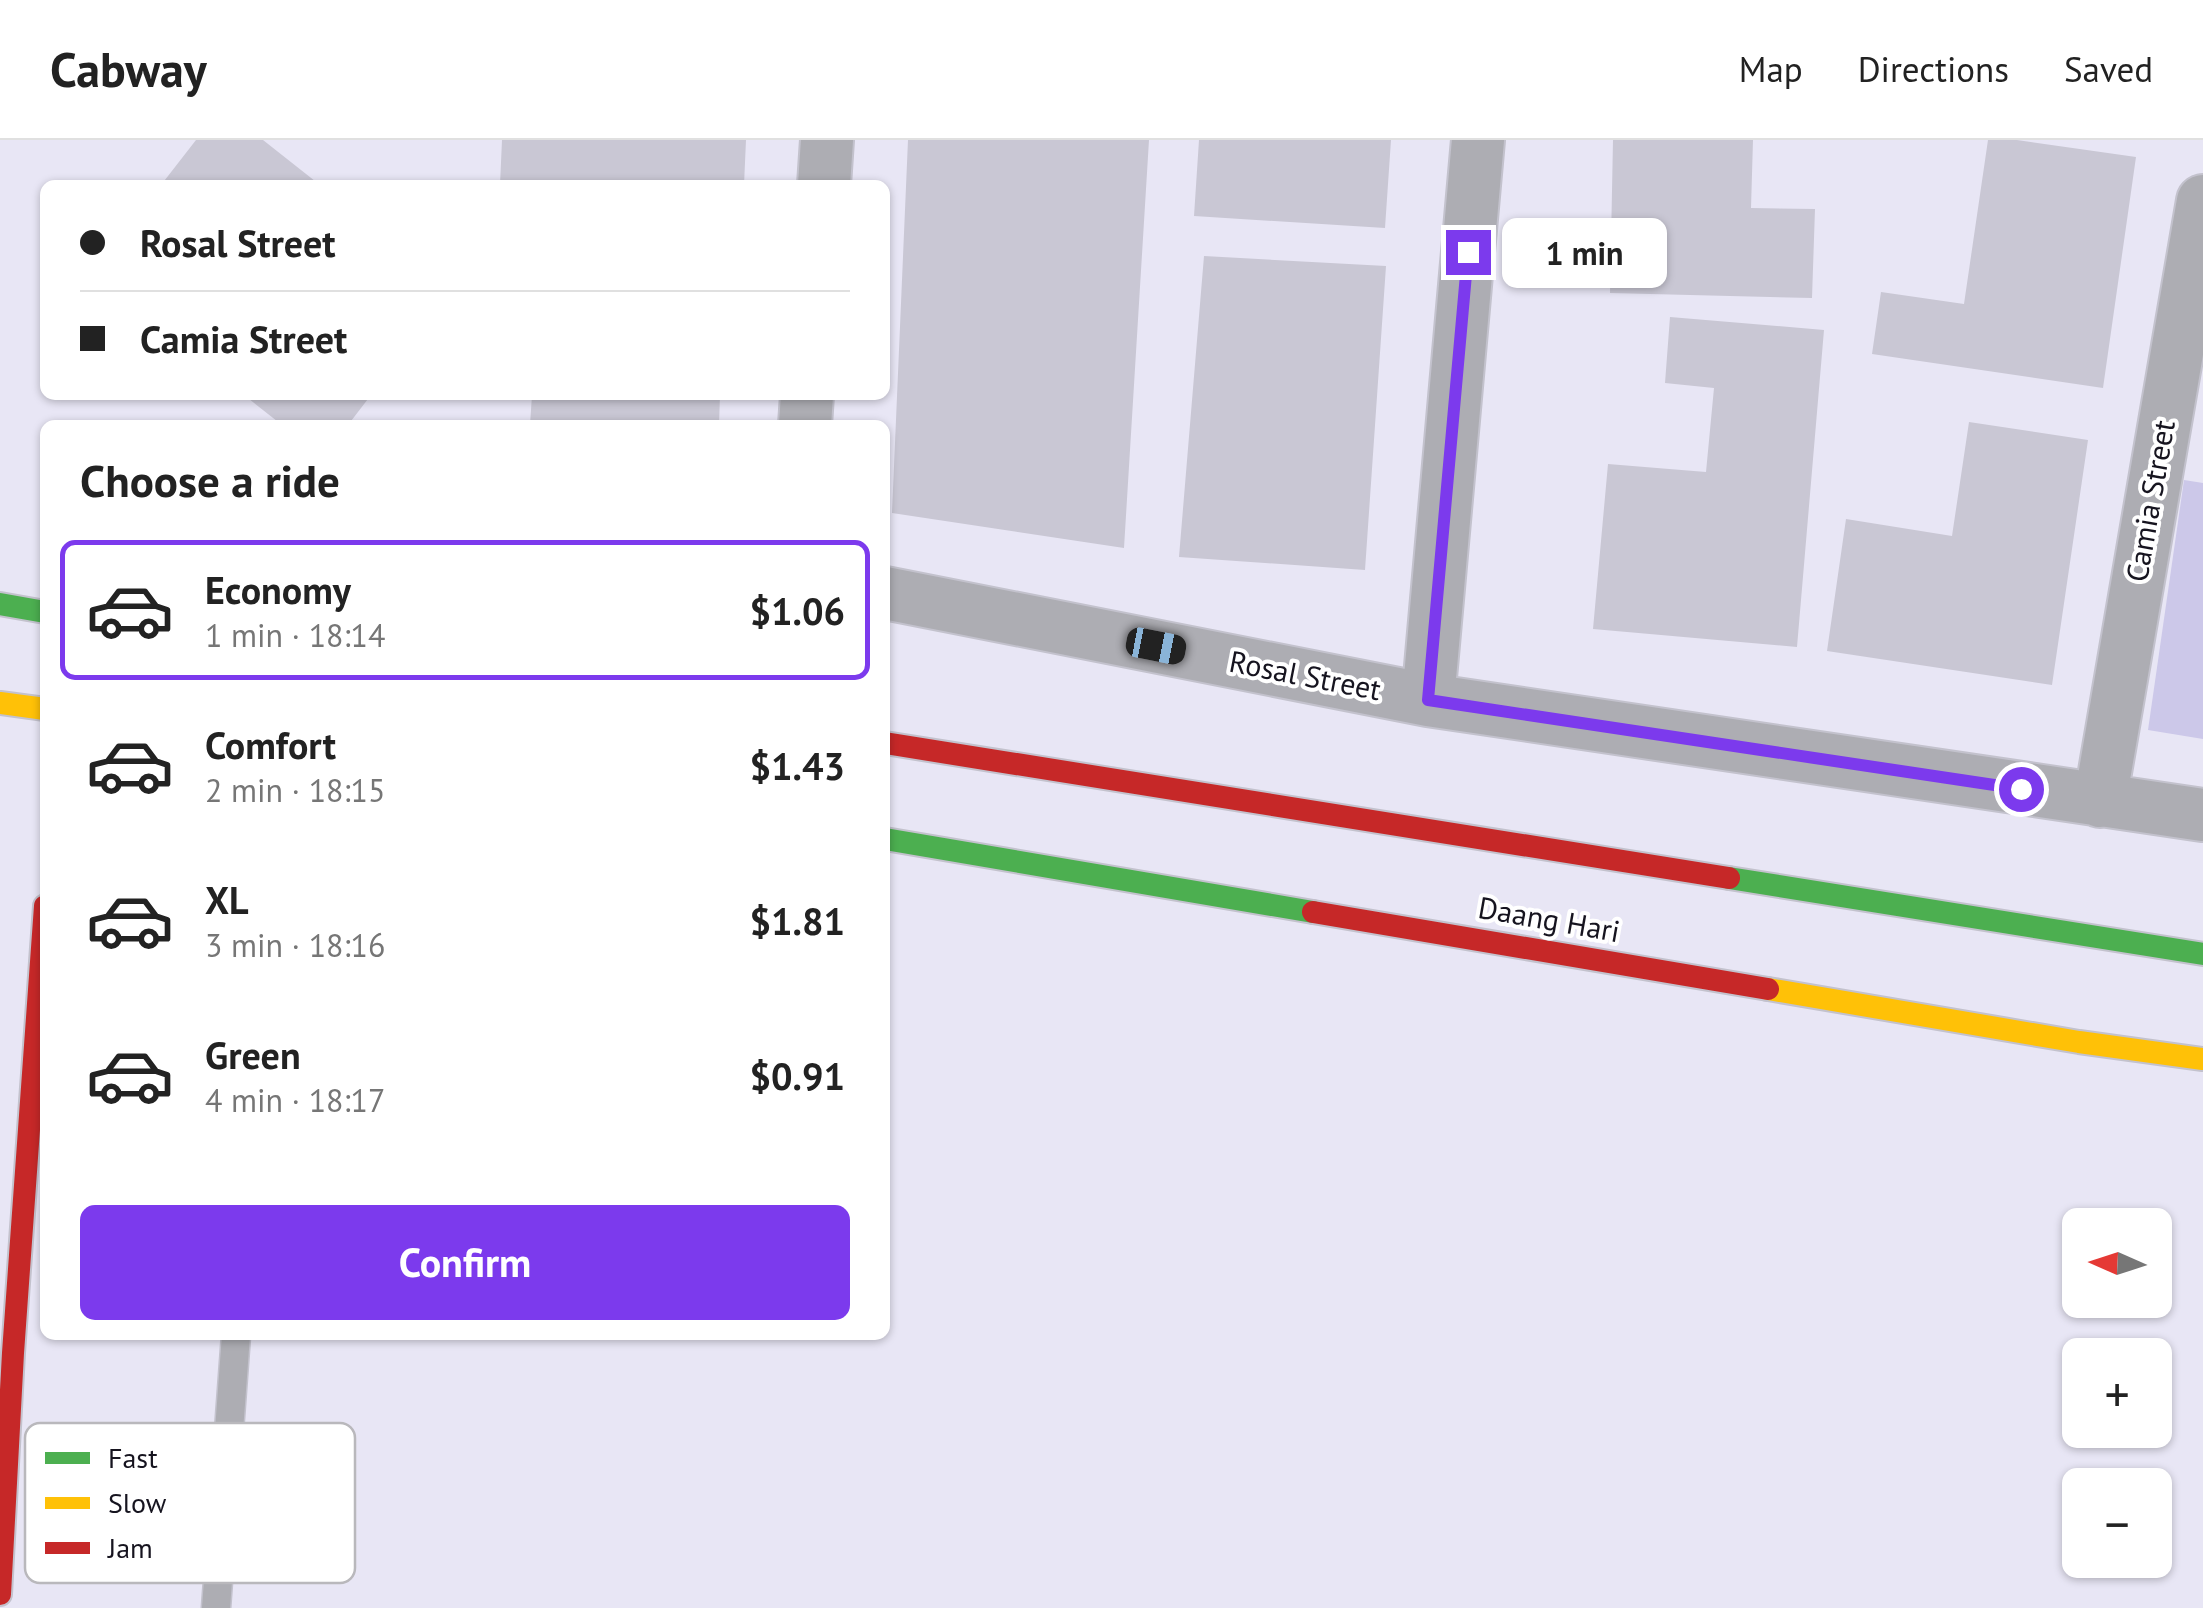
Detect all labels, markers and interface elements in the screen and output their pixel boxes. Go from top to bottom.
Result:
text: Cabway [50,38,207,100]
text: Map [1739,46,1803,92]
text: Directions [1858,46,2009,92]
text: Saved [2064,46,2153,92]
callout: 1 min [1503,217,1668,287]
text: Rosal Street [140,218,336,267]
route end [1446,230,1491,275]
text: 1 min [1545,232,1624,274]
text: Camia Street [140,314,347,363]
street label: Camia Street [2116,417,2183,585]
text: Choose a ride [80,451,340,509]
icon: car [85,565,175,655]
text: Economy [205,565,351,614]
text: $1.06 [749,586,845,635]
text: 1 min · 18:14 [205,614,385,656]
car [1124,626,1188,666]
street label: Rosal Street [1226,641,1384,708]
icon: car [85,720,175,810]
text: Comfort [205,720,336,769]
text: $1.43 [749,741,845,790]
route start [1999,767,2044,812]
text: 2 min · 18:15 [205,769,385,811]
icon: car [85,875,175,965]
text: XL [205,875,249,924]
street label: Daang Hari [1475,887,1623,950]
text: $1.81 [749,896,845,945]
text: 3 min · 18:16 [205,924,385,966]
icon: car [85,1030,175,1120]
text: Green [205,1030,301,1079]
text: $0.91 [749,1051,845,1100]
text: 4 min · 18:17 [205,1079,385,1121]
button: Confirm [80,1205,850,1320]
north arrow [2062,1208,2172,1318]
map controls [2062,1208,2172,1578]
button: + [2062,1338,2172,1448]
legend [25,1423,355,1583]
text: Fast [108,1439,158,1476]
button: − [2062,1468,2172,1578]
text: Slow [108,1484,167,1521]
text: Jam [107,1529,153,1566]

